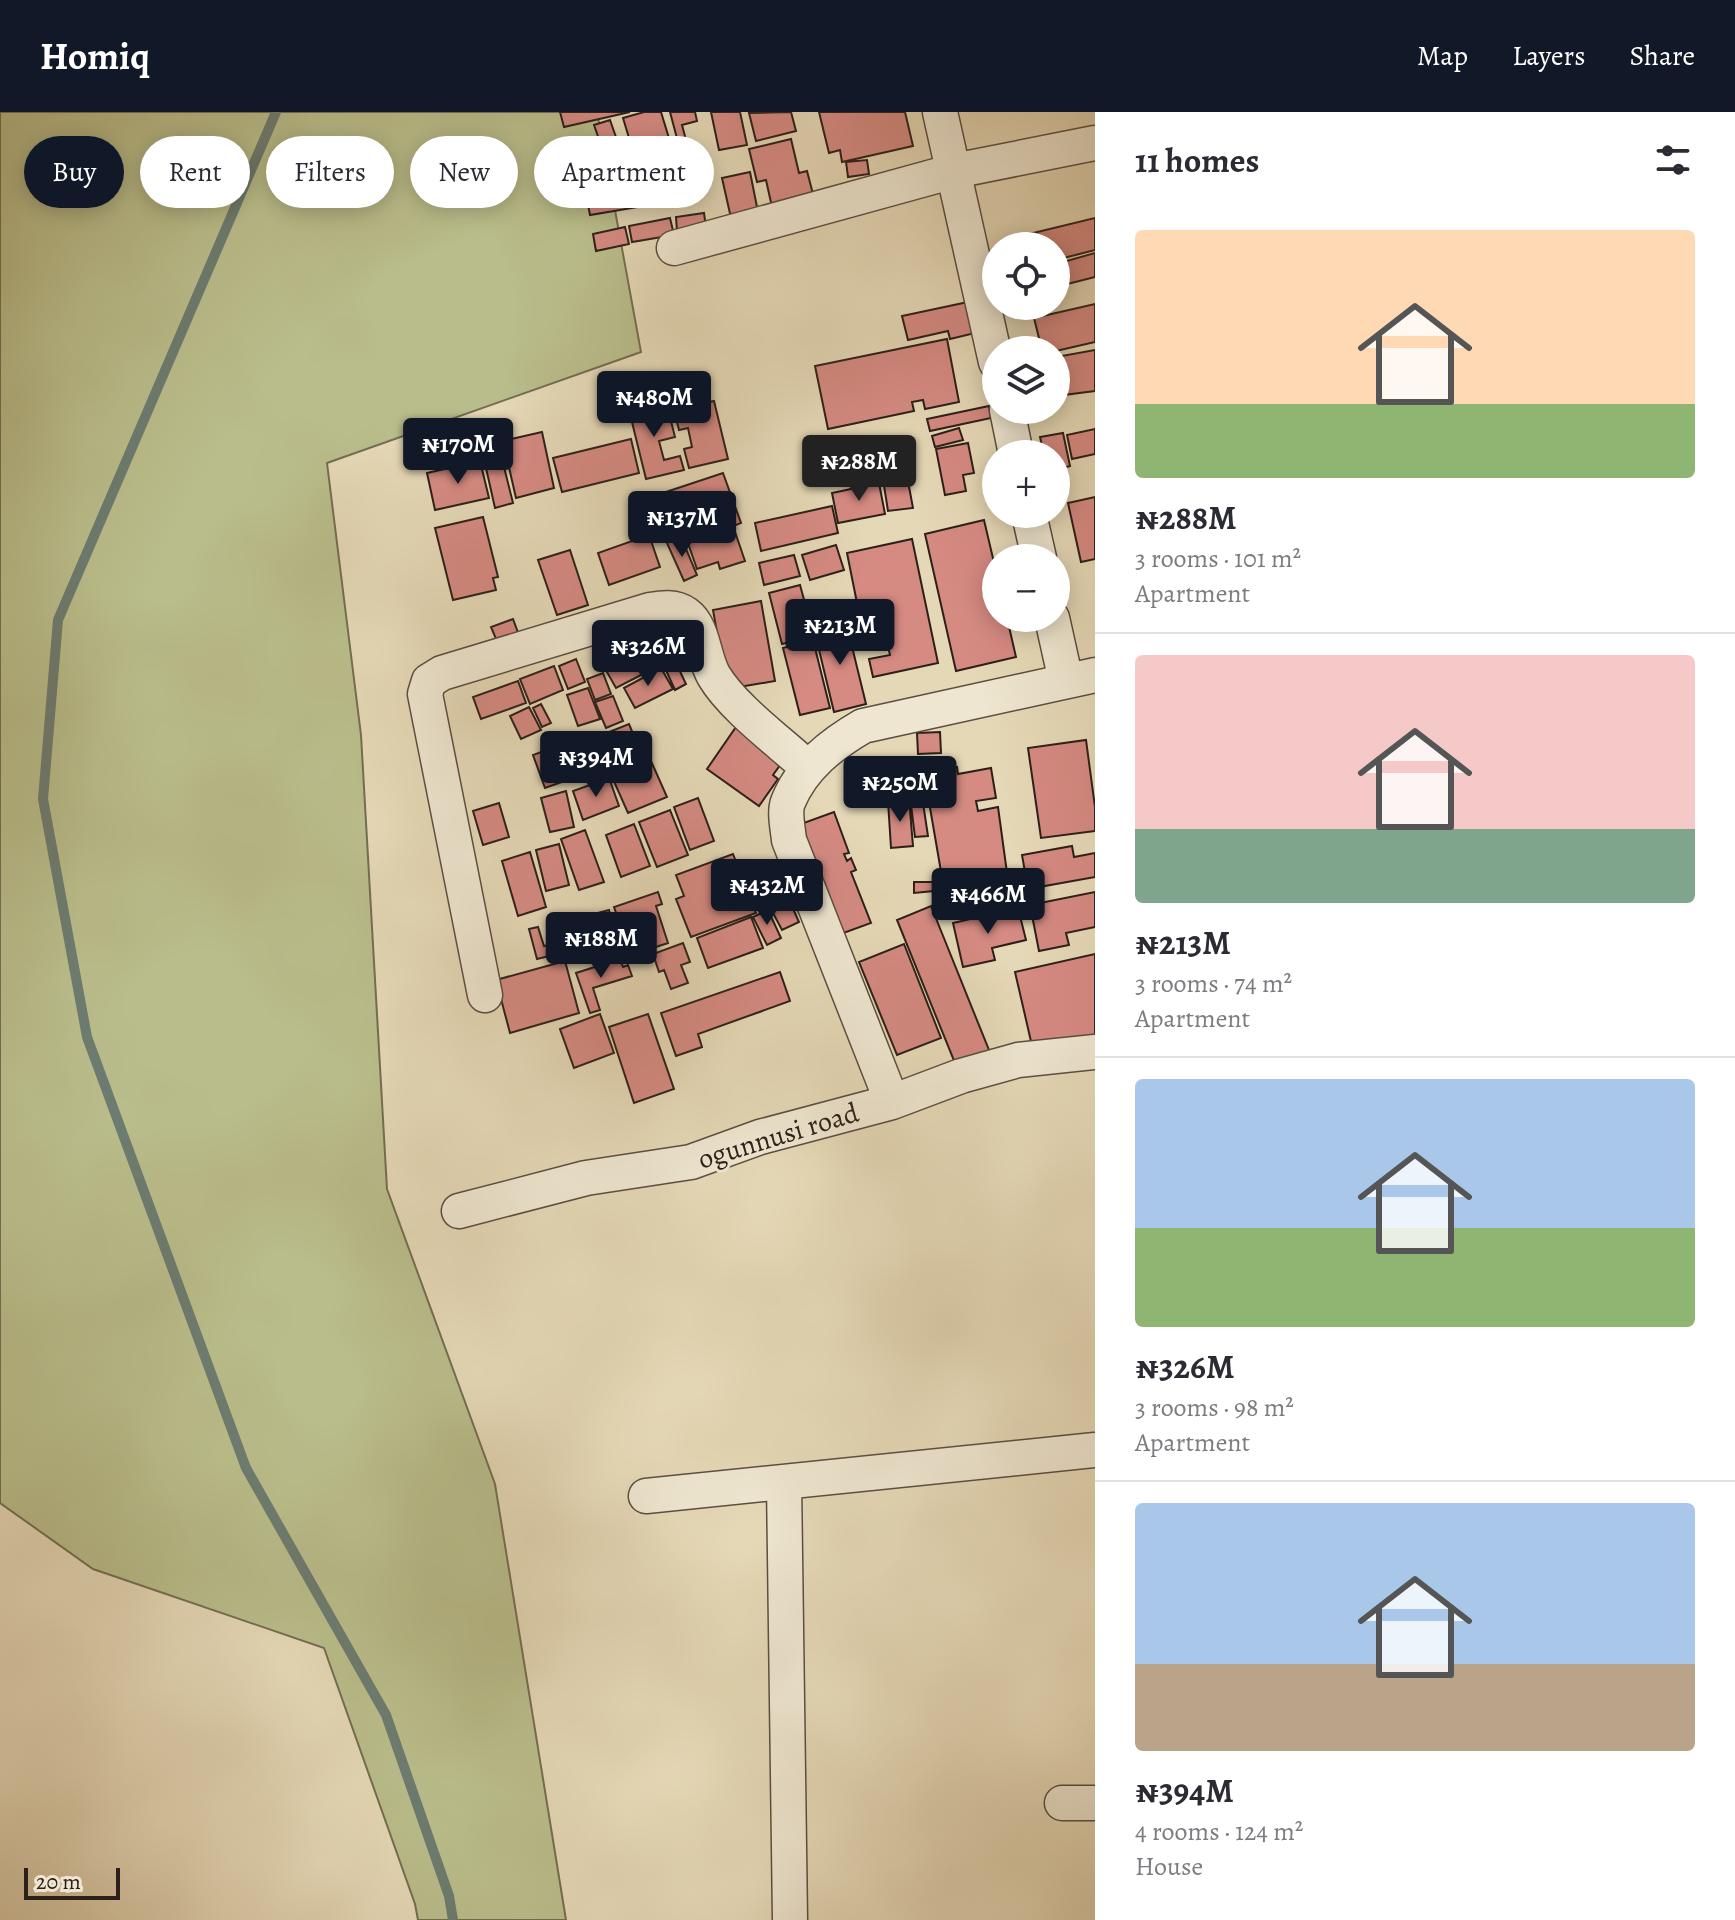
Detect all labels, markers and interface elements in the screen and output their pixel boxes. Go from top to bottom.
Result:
text: Homiq [40,30,150,82]
text: Map [1417,37,1468,75]
text: Layers [1512,37,1585,75]
text: Share [1629,37,1695,75]
chip: Buy [24,136,124,208]
chip: Rent [140,136,250,208]
chip: Filters [266,136,394,208]
chip: New [410,136,518,208]
chip: Apartment [534,136,714,208]
text: 11 homes [1135,137,1259,184]
icon: filters [1651,138,1695,182]
map controls [982,232,1070,632]
button: locate [982,232,1070,320]
icon: home [1343,282,1487,426]
button: layers [982,336,1070,424]
pin: ₦480M [598,371,710,439]
text: ₦480M [615,379,693,414]
pin: ₦170M [402,418,514,486]
text: ₦170M [421,426,495,461]
pin: ₦288M [803,435,915,503]
button: + [982,440,1070,528]
text: ₦288M [820,443,898,478]
pin: ₦137M [626,491,738,559]
text: ₦288M [1135,494,1237,541]
text: ₦137M [646,499,718,534]
text: 3 rooms · 101 m² [1135,541,1301,576]
button: − [982,544,1070,632]
text: Apartment [1135,576,1250,611]
pin: ₦213M [784,599,896,667]
text: ₦213M [803,607,877,642]
pin: ₦326M [592,620,704,688]
text: ₦326M [610,628,686,663]
icon: home [1343,707,1487,851]
pin: ₦394M [540,731,652,799]
text: ₦394M [558,739,634,774]
pin: ₦250M [844,756,956,824]
text: ₦250M [862,764,938,799]
pin: ₦432M [711,859,823,927]
text: ₦432M [729,867,805,902]
pin: ₦466M [932,868,1044,936]
text: ₦466M [950,876,1026,911]
pin: ₦188M [545,912,657,980]
text: ₦213M [1135,919,1231,966]
text: ₦188M [564,920,638,955]
text: 3 rooms · 74 m² [1135,966,1292,1001]
text: Apartment [1135,1001,1250,1036]
street label: ogunnusi road [693,1093,864,1178]
icon: home [1343,1131,1487,1275]
text: ₦326M [1135,1343,1235,1390]
text: 3 rooms · 98 m² [1135,1390,1294,1425]
text: Apartment [1135,1425,1250,1460]
icon: home [1343,1555,1487,1699]
text: ₦394M [1135,1767,1234,1814]
text: 4 rooms · 124 m² [1135,1814,1303,1849]
text: House [1135,1849,1203,1884]
scale bar [24,1864,120,1900]
text: 20 m [36,1867,81,1897]

